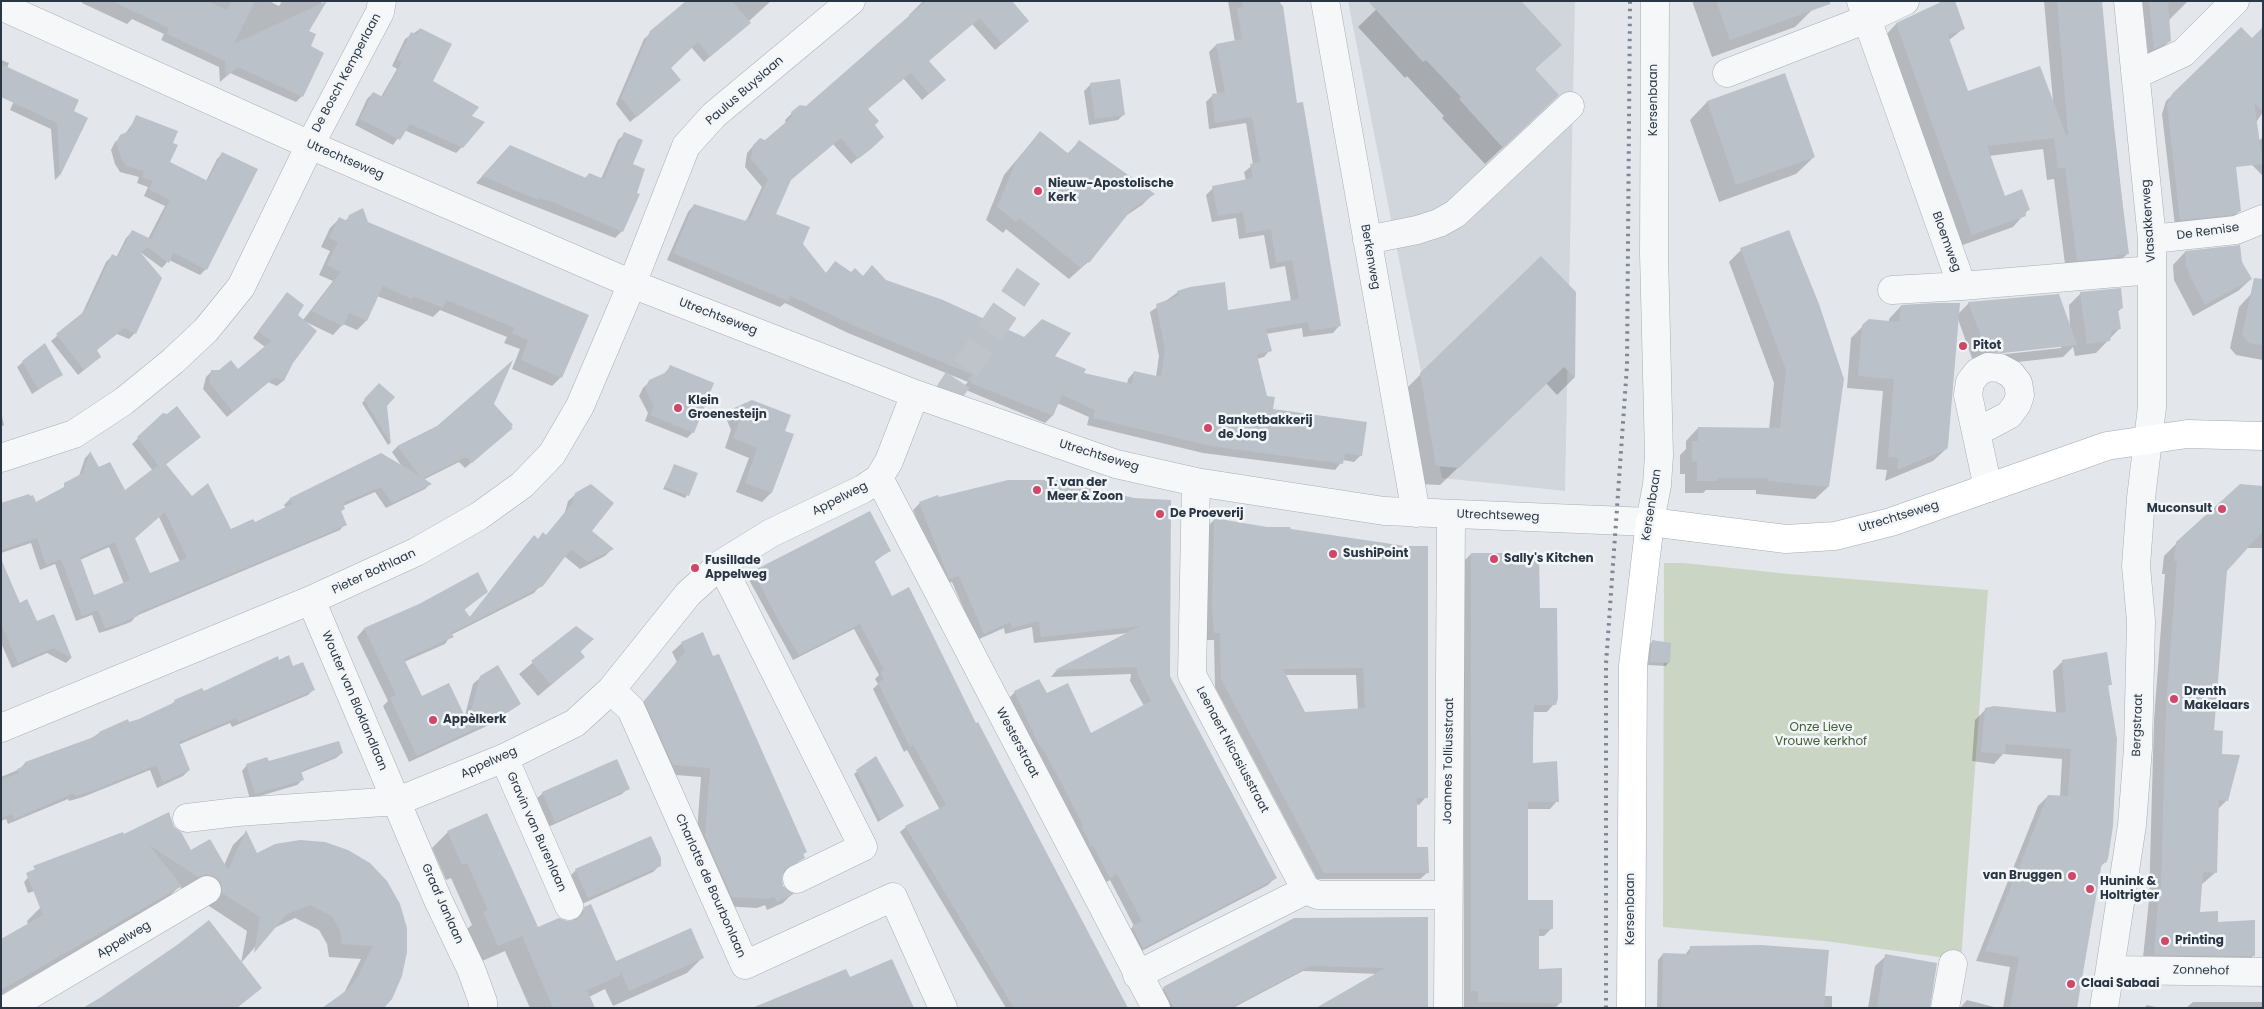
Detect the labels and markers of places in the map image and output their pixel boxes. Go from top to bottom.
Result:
place label: Nieuw-Apostolische Kerk [1048,177,1174,205]
marker: Nieuw-Apostolische Kerk [1032,185,1044,197]
place label: Pitot [1973,339,2001,353]
marker: Pitot [1957,340,1969,352]
place label: Klein Groenesteijn [688,394,767,422]
marker: Klein Groenesteijn [672,402,684,414]
place label: Banketbakkerij de Jong [1218,414,1313,442]
marker: Banketbakkerij de Jong [1202,422,1214,434]
place label: T. van der Meer & Zoon [1047,476,1123,504]
marker: T. van der Meer & Zoon [1031,484,1043,496]
place label: Muconsult [2147,502,2212,516]
marker: Muconsult [2216,503,2228,515]
place label: De Proeverij [1170,507,1243,521]
marker: De Proeverij [1154,508,1166,520]
place label: SushiPoint [1343,547,1408,561]
marker: SushiPoint [1327,548,1339,560]
place label: Sally's Kitchen [1504,552,1594,566]
marker: Sally's Kitchen [1488,553,1500,565]
place label: Fusillade Appelweg [705,554,767,582]
marker: Fusillade Appelweg [689,562,701,574]
place label: Drenth Makelaars [2184,685,2250,713]
marker: Drenth Makelaars [2168,693,2180,705]
place label: Appèlkerk [443,713,506,727]
marker: Appèlkerk [427,714,439,726]
place label: van Bruggen [1983,869,2062,883]
marker: van Bruggen [2066,870,2078,882]
place label: Hunink & Holtrigter [2100,875,2159,903]
marker: Hunink & Holtrigter [2084,883,2096,895]
place label: Printing [2175,934,2224,948]
marker: Printing [2159,935,2171,947]
place label: Claai Sabaai [2081,977,2160,991]
marker: Claai Sabaai [2065,978,2077,990]

